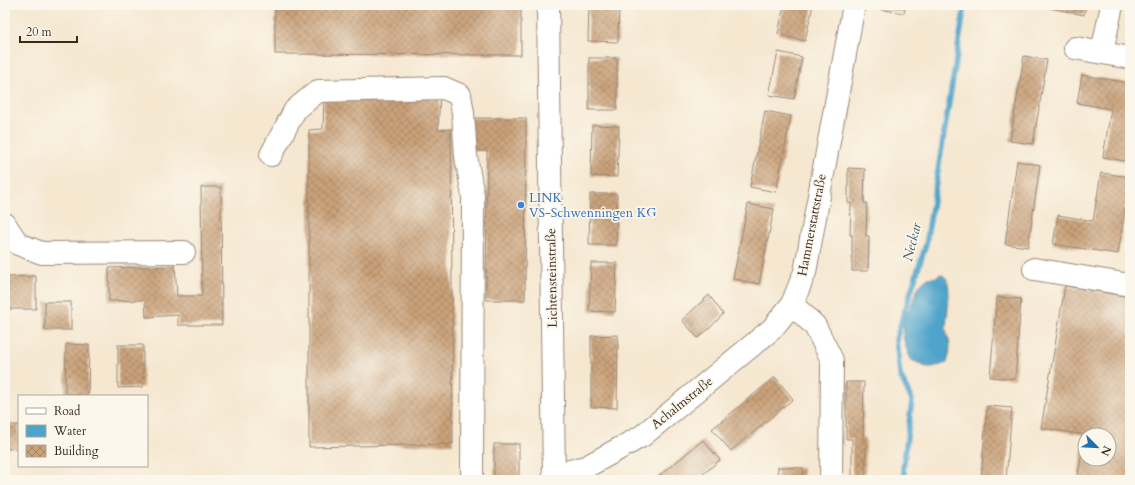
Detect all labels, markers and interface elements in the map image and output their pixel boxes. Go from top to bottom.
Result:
scale bar [20,18,77,44]
text: 20 m [26,24,53,40]
street label: Hammerstattstraße [793,172,831,278]
place label: LINK VS-Schwenningen KG [529,189,657,222]
marker: LINK VS-Schwenningen KG [516,200,526,210]
water label: Neckar [898,220,926,263]
street label: Lichtensteinstraße [542,228,562,328]
street label: Achalmstraße [647,372,717,434]
legend [18,395,148,467]
text: Road [54,403,81,419]
text: Water [53,423,87,439]
north arrow [1077,427,1117,467]
text: Building [54,443,99,459]
text: N [1097,443,1114,459]

